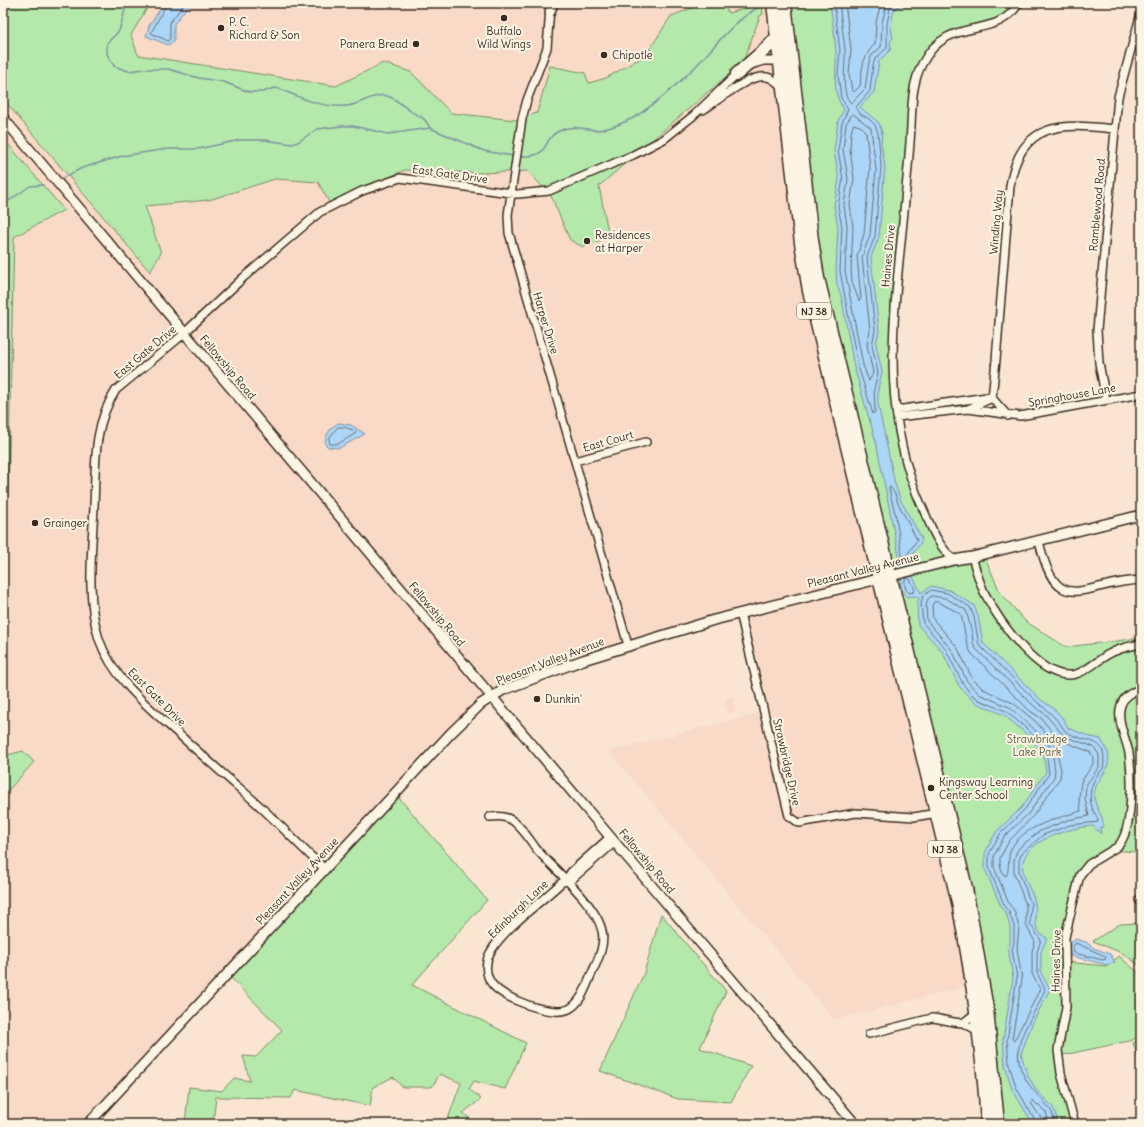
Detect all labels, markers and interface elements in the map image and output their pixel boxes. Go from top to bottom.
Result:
marker: Buffalo Wild Wings [499,13,509,23]
place label: P. C. Richard & Son [229,15,300,42]
marker: P. C. Richard & Son [216,23,226,33]
place label: Buffalo Wild Wings [477,24,531,51]
place label: Panera Bread [340,37,409,51]
marker: Panera Bread [411,39,421,49]
place label: Chipotle [612,48,653,62]
marker: Chipotle [599,50,609,60]
street label: Ramblewood Road [1086,157,1108,252]
street label: East Gate Drive [411,162,489,186]
street label: Winding Way [986,189,1006,255]
street label: Haines Drive [878,224,898,288]
place label: Residences at Harper [595,228,650,255]
marker: Residences at Harper [582,236,592,246]
street label: Harper Drive [530,290,562,356]
road number: NJ 38 [797,303,831,319]
street label: East Gate Drive [111,322,179,382]
street label: Fellowship Road [197,332,259,402]
street label: Springhouse Lane [1027,380,1117,410]
street label: East Court [581,427,635,455]
place label: Grainger [43,516,87,530]
marker: Grainger [30,518,40,528]
street label: Pleasant Valley Avenue [806,549,920,591]
street label: Fellowship Road [406,579,468,649]
street label: Pleasant Valley Avenue [494,634,606,688]
street label: East Gate Drive [125,665,189,729]
place label: Dunkin' [545,692,582,706]
marker: Dunkin' [532,694,542,704]
street label: Strawbridge Drive [770,717,804,807]
park label: Strawbridge Lake Park [1007,732,1067,759]
place label: Kingsway Learning Center School [939,775,1033,802]
marker: Kingsway Learning Center School [926,783,936,793]
street label: Fellowship Road [616,826,678,896]
street label: Pleasant Valley Avenue [253,834,341,928]
road number: NJ 38 [928,841,962,857]
street label: Edinburgh Lane [485,877,551,941]
street label: Haines Drive [1048,930,1064,992]

